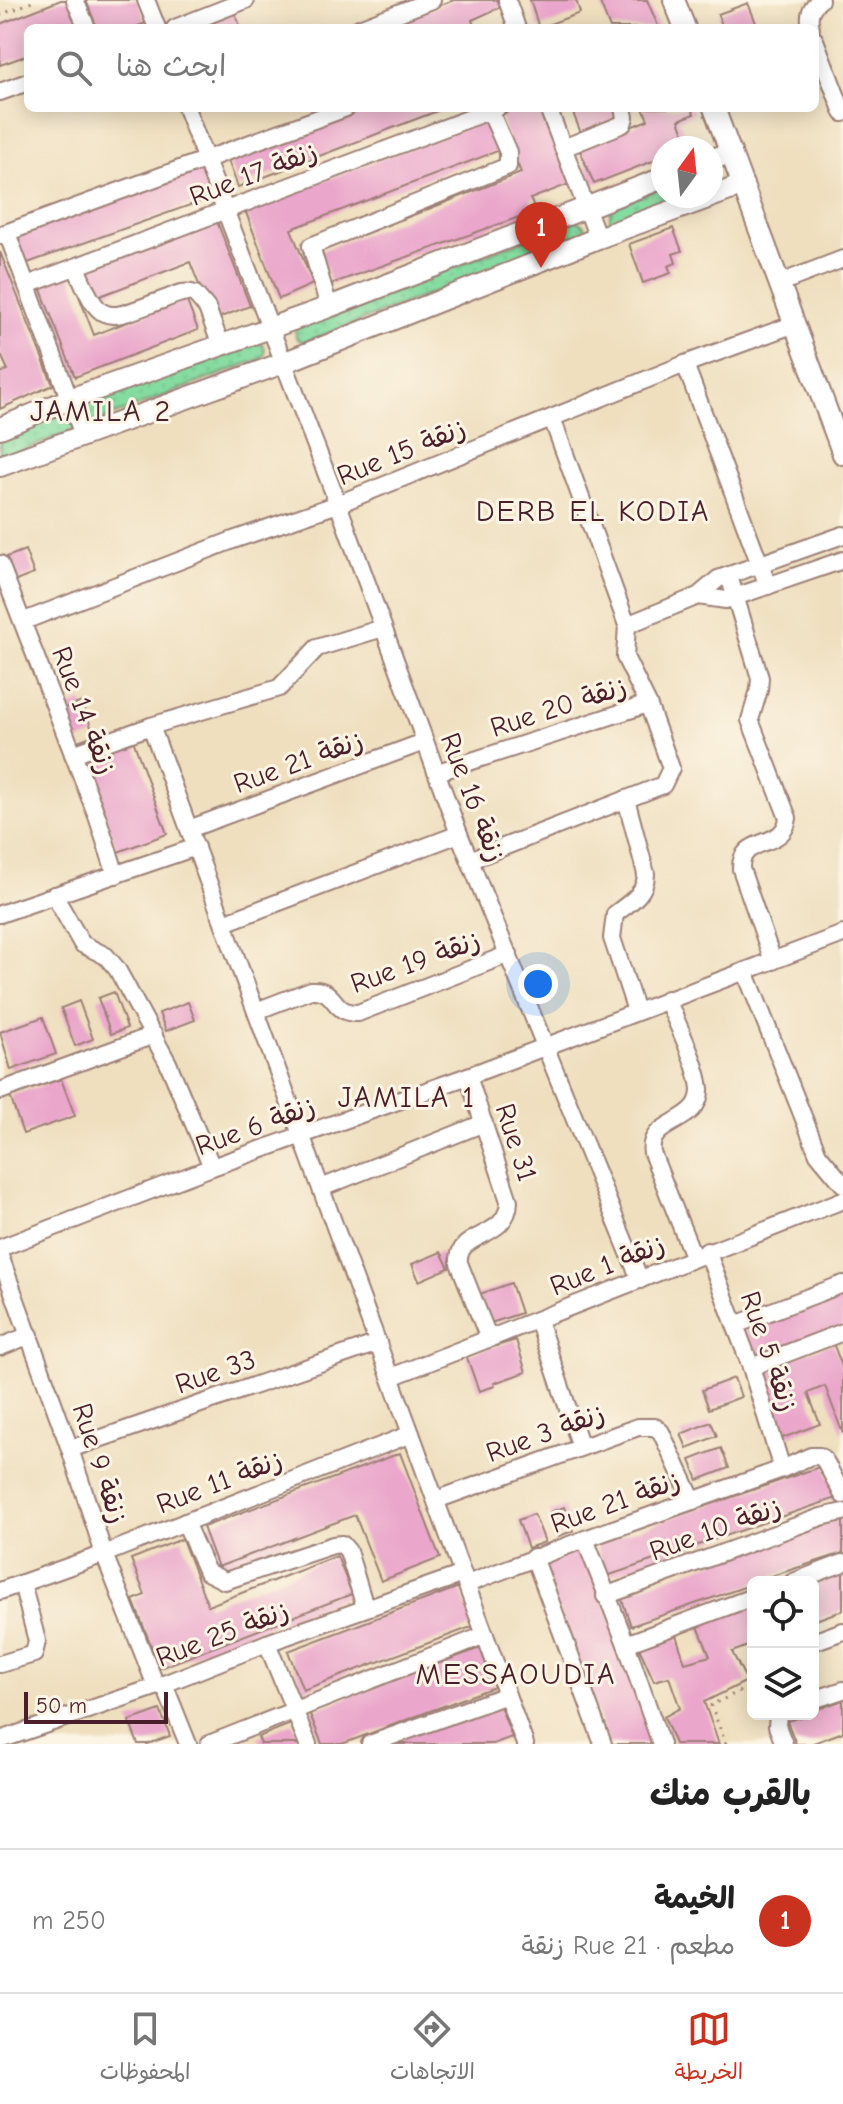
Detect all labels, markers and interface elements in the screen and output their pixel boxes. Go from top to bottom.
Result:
search box [24,24,819,112]
icon: search [52,46,96,90]
text: ابحث هنا [116,49,226,84]
street label: Rue 17 زنقة [185,135,322,213]
north arrow [651,136,723,208]
pin: 1 [515,202,567,268]
district label: JAMILA 2 [30,394,172,429]
street label: Rue 15 زنقة [332,412,470,492]
district label: DERB EL KODIA [476,494,710,529]
street label: Rue 14 زنقة [45,642,123,779]
street label: Rue 20 زنقة [486,670,630,744]
street label: Rue 21 زنقة [229,724,367,800]
street label: Rue 16 زنقة [434,728,512,867]
street label: Rue 19 زنقة [346,924,485,1000]
your location [518,964,558,1004]
district label: JAMILA 1 [338,1080,476,1115]
street label: Rue 6 زنقة [191,1090,319,1162]
street label: Rue 31 [489,1099,544,1185]
street label: Rue 1 زنقة [545,1227,669,1302]
street label: Rue 5 زنقة [734,1287,805,1416]
street label: Rue 33 [171,1343,260,1401]
street label: Rue 3 زنقة [482,1397,609,1469]
street label: Rue 9 زنقة [66,1399,135,1527]
street label: Rue 11 زنقة [152,1443,287,1520]
street label: Rue 21 زنقة [546,1464,684,1540]
street label: Rue 10 زنقة [645,1490,786,1568]
map controls [747,1576,819,1720]
button: locate [747,1576,819,1648]
street label: Rue 25 زنقة [152,1594,293,1674]
button: layers [747,1648,819,1720]
district label: MESSAOUDIA [416,1657,616,1692]
scale bar [24,1688,168,1724]
text: 50 m [36,1693,87,1719]
text: بالقرب منك [650,1774,811,1814]
text: الخيمة [654,1881,735,1916]
text: 250 m [32,1906,106,1936]
text: 1 [780,1906,790,1936]
text: مطعم · Rue 21 زنقة [522,1931,735,1961]
tab: المحفوظات [100,2007,190,2091]
tab: الاتجاهات [390,2007,475,2091]
tab: الخريطة [675,2007,743,2091]

